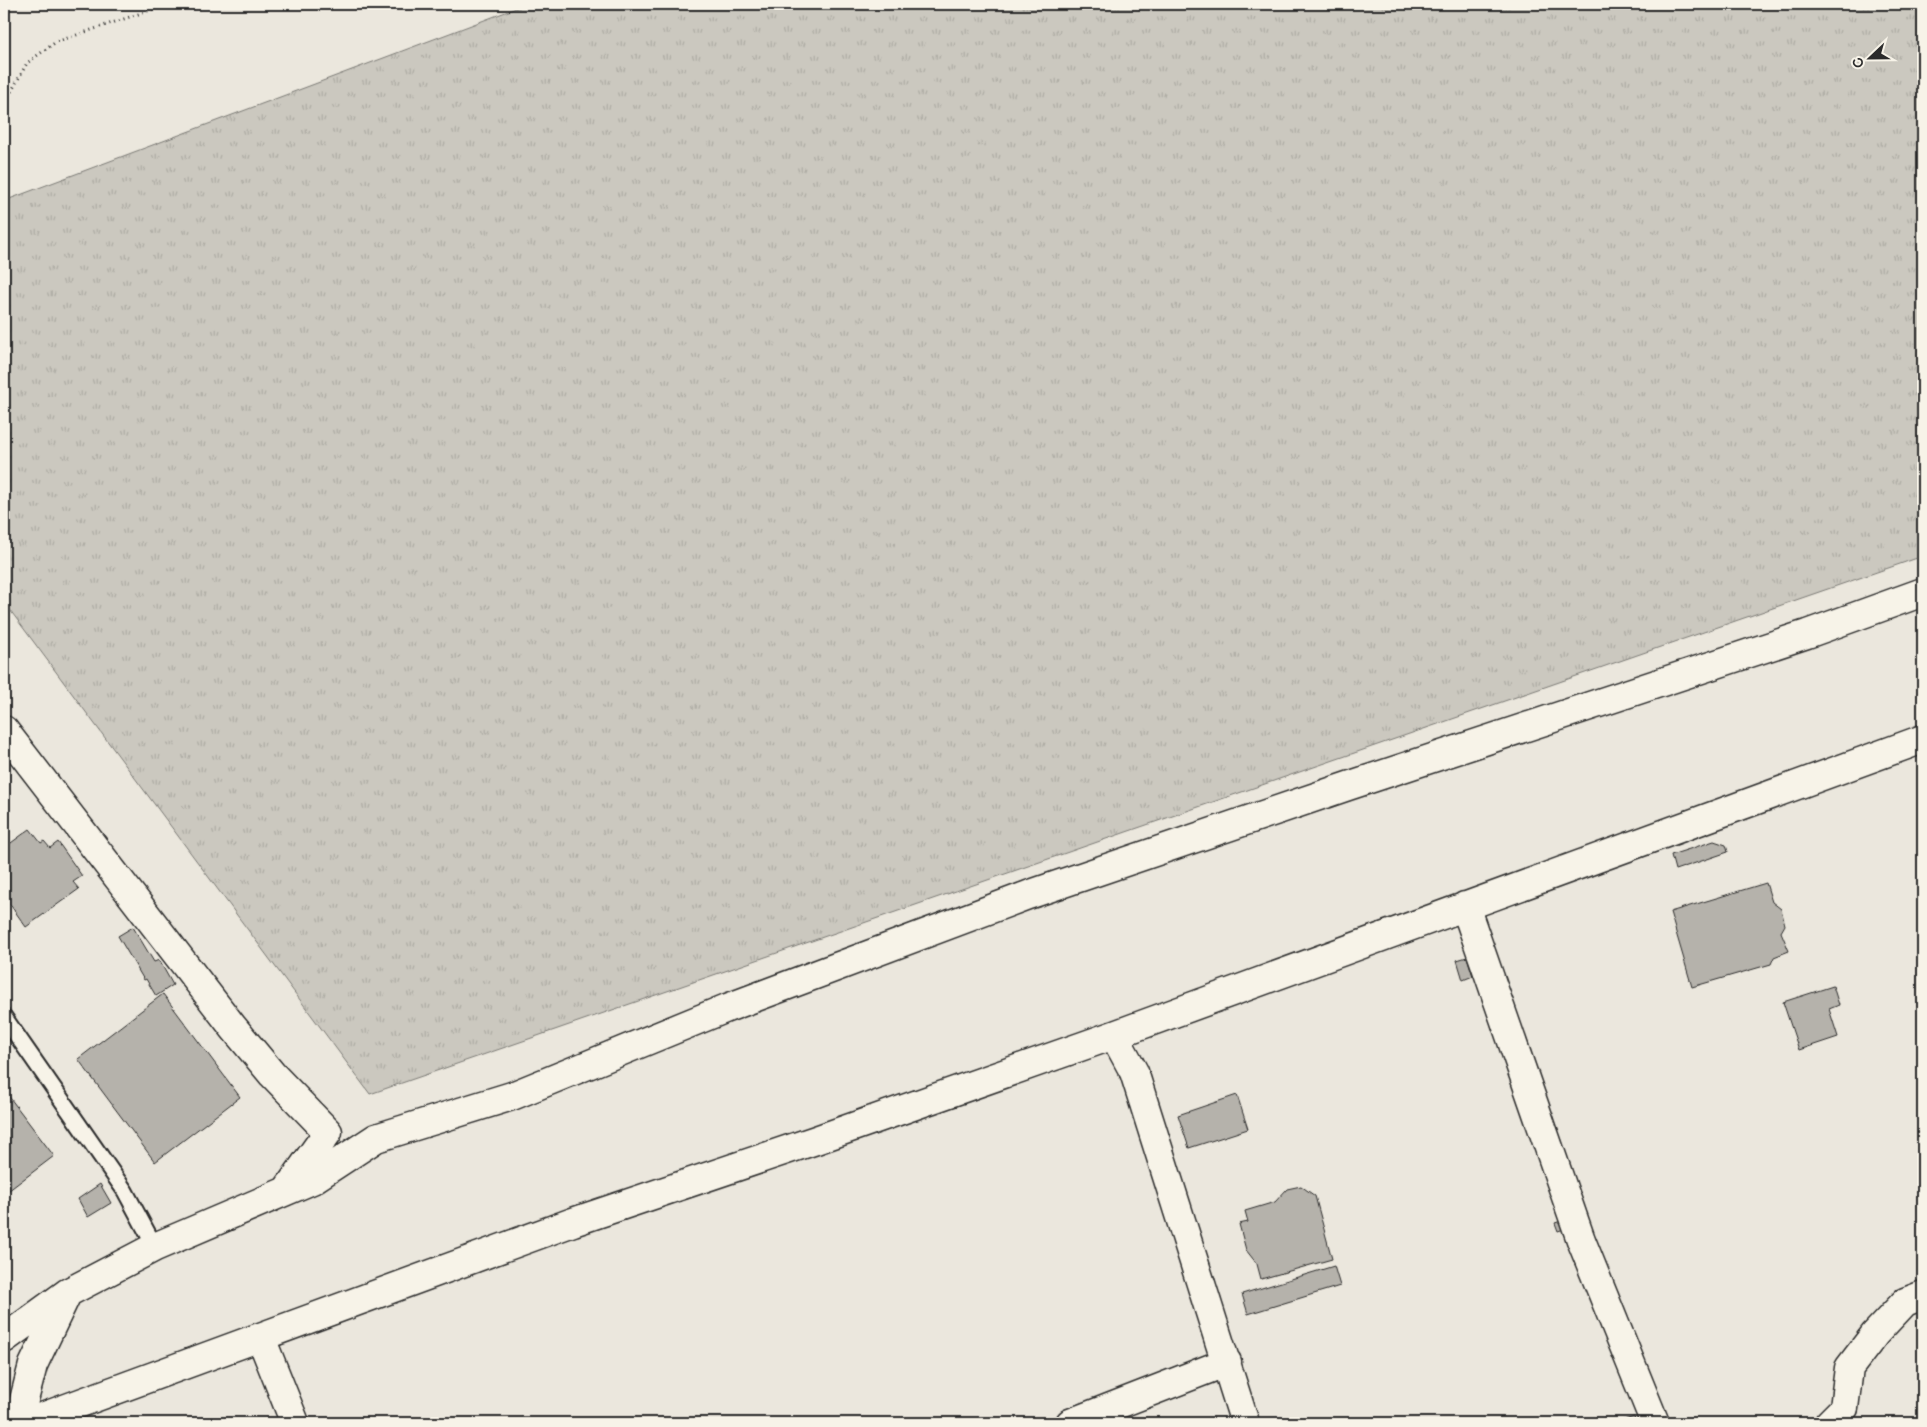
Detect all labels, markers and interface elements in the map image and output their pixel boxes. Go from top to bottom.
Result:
north arrow [1844,32,1894,82]
text: С [1849,55,1868,70]

